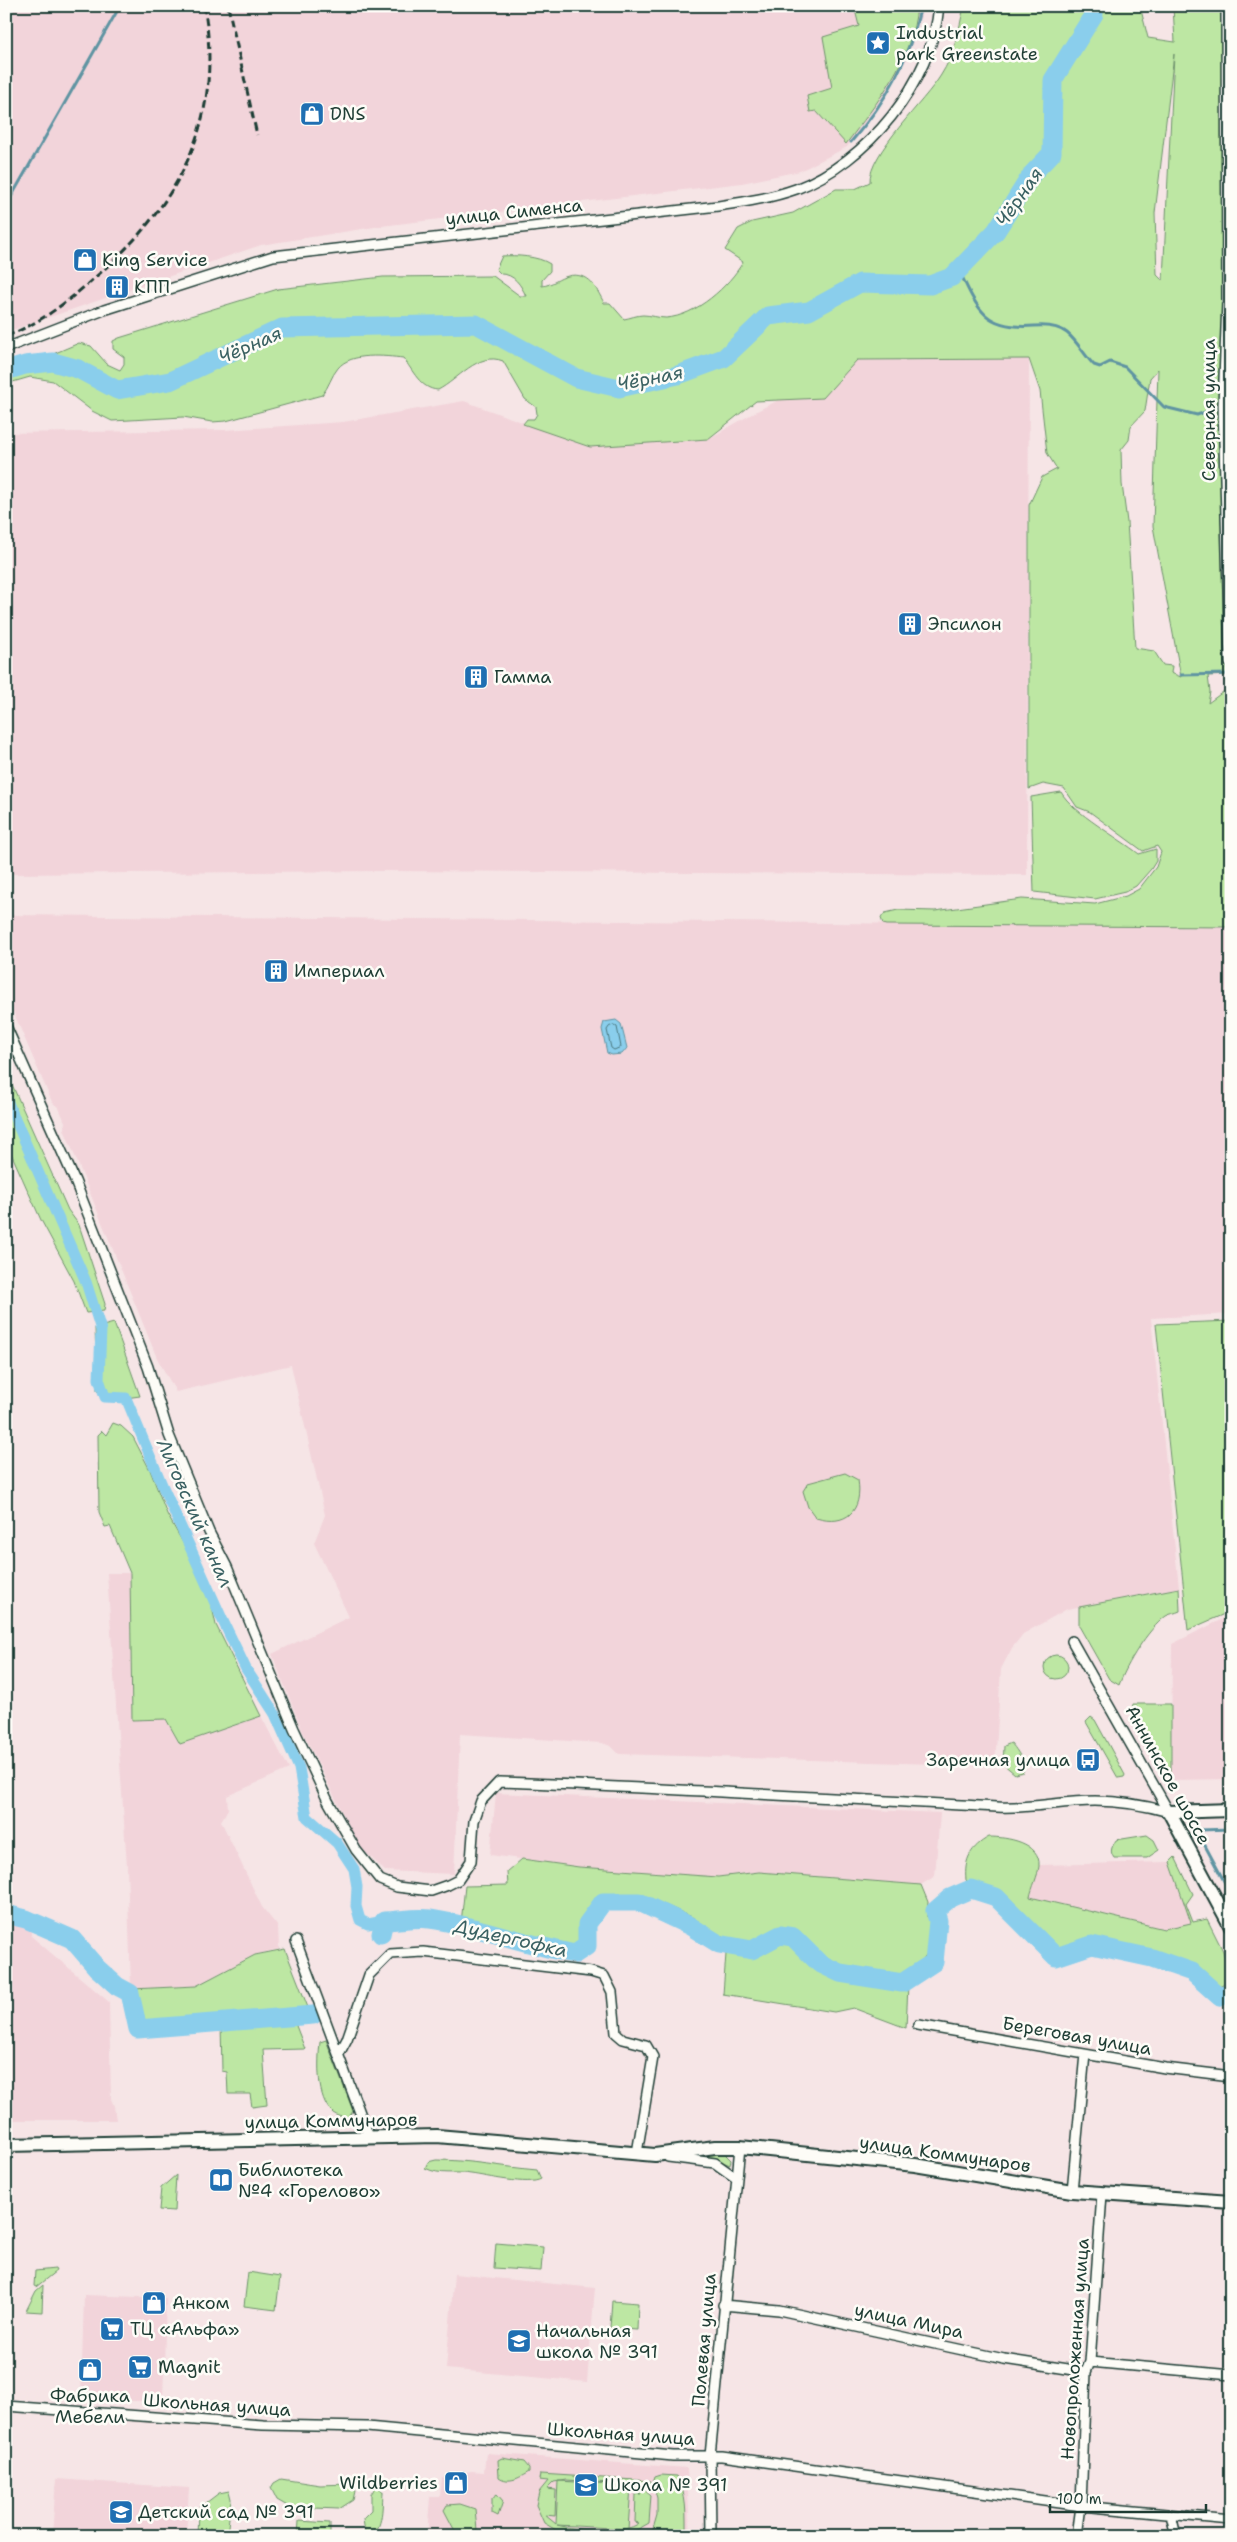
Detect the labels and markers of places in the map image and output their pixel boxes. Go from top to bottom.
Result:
place label: Industrial park Greenstate [896,21,1038,66]
place icon: Industrial park Greenstate [865,30,891,56]
shop icon: DNS [299,101,325,127]
place label: DNS [330,102,365,126]
shop icon: King Service [72,247,98,273]
place label: King Service [102,248,208,272]
building icon: КПП [104,274,130,300]
place label: КПП [134,275,170,299]
building icon: Эпсилон [897,611,923,637]
place label: Эпсилон [928,612,1001,636]
building icon: Гамма [463,664,489,690]
place label: Гамма [494,665,551,689]
building icon: Империал [263,958,289,984]
place label: Империал [294,959,384,983]
bus stop icon: Заречная улица [1075,1747,1101,1773]
place label: Заречная улица [926,1748,1070,1772]
place label: Библиотека №4 «Горелово» [238,2158,380,2203]
library icon: Библиотека №4 «Горелово» [208,2167,234,2193]
shop icon: Анком [141,2290,167,2316]
place label: Анком [172,2291,230,2315]
supermarket icon: ТЦ «Альфа» [99,2316,125,2342]
place label: ТЦ «Альфа» [130,2317,239,2341]
place label: Начальная школа № 391 [536,2319,658,2364]
school or university icon: Начальная школа № 391 [506,2328,532,2354]
supermarket icon: Magnit [127,2354,153,2380]
place label: Magnit [158,2355,221,2379]
shop icon: Фабрика Мебели [77,2357,103,2383]
place label: Фабрика Мебели [50,2384,130,2429]
shop icon: Wildberries [443,2470,469,2496]
place label: Wildberries [339,2471,438,2495]
school or university icon: Школа № 391 [573,2472,599,2498]
place label: Школа № 391 [604,2473,727,2497]
school or university icon: Детский сад № 391 [108,2499,134,2525]
place label: Детский сад № 391 [138,2500,314,2524]

